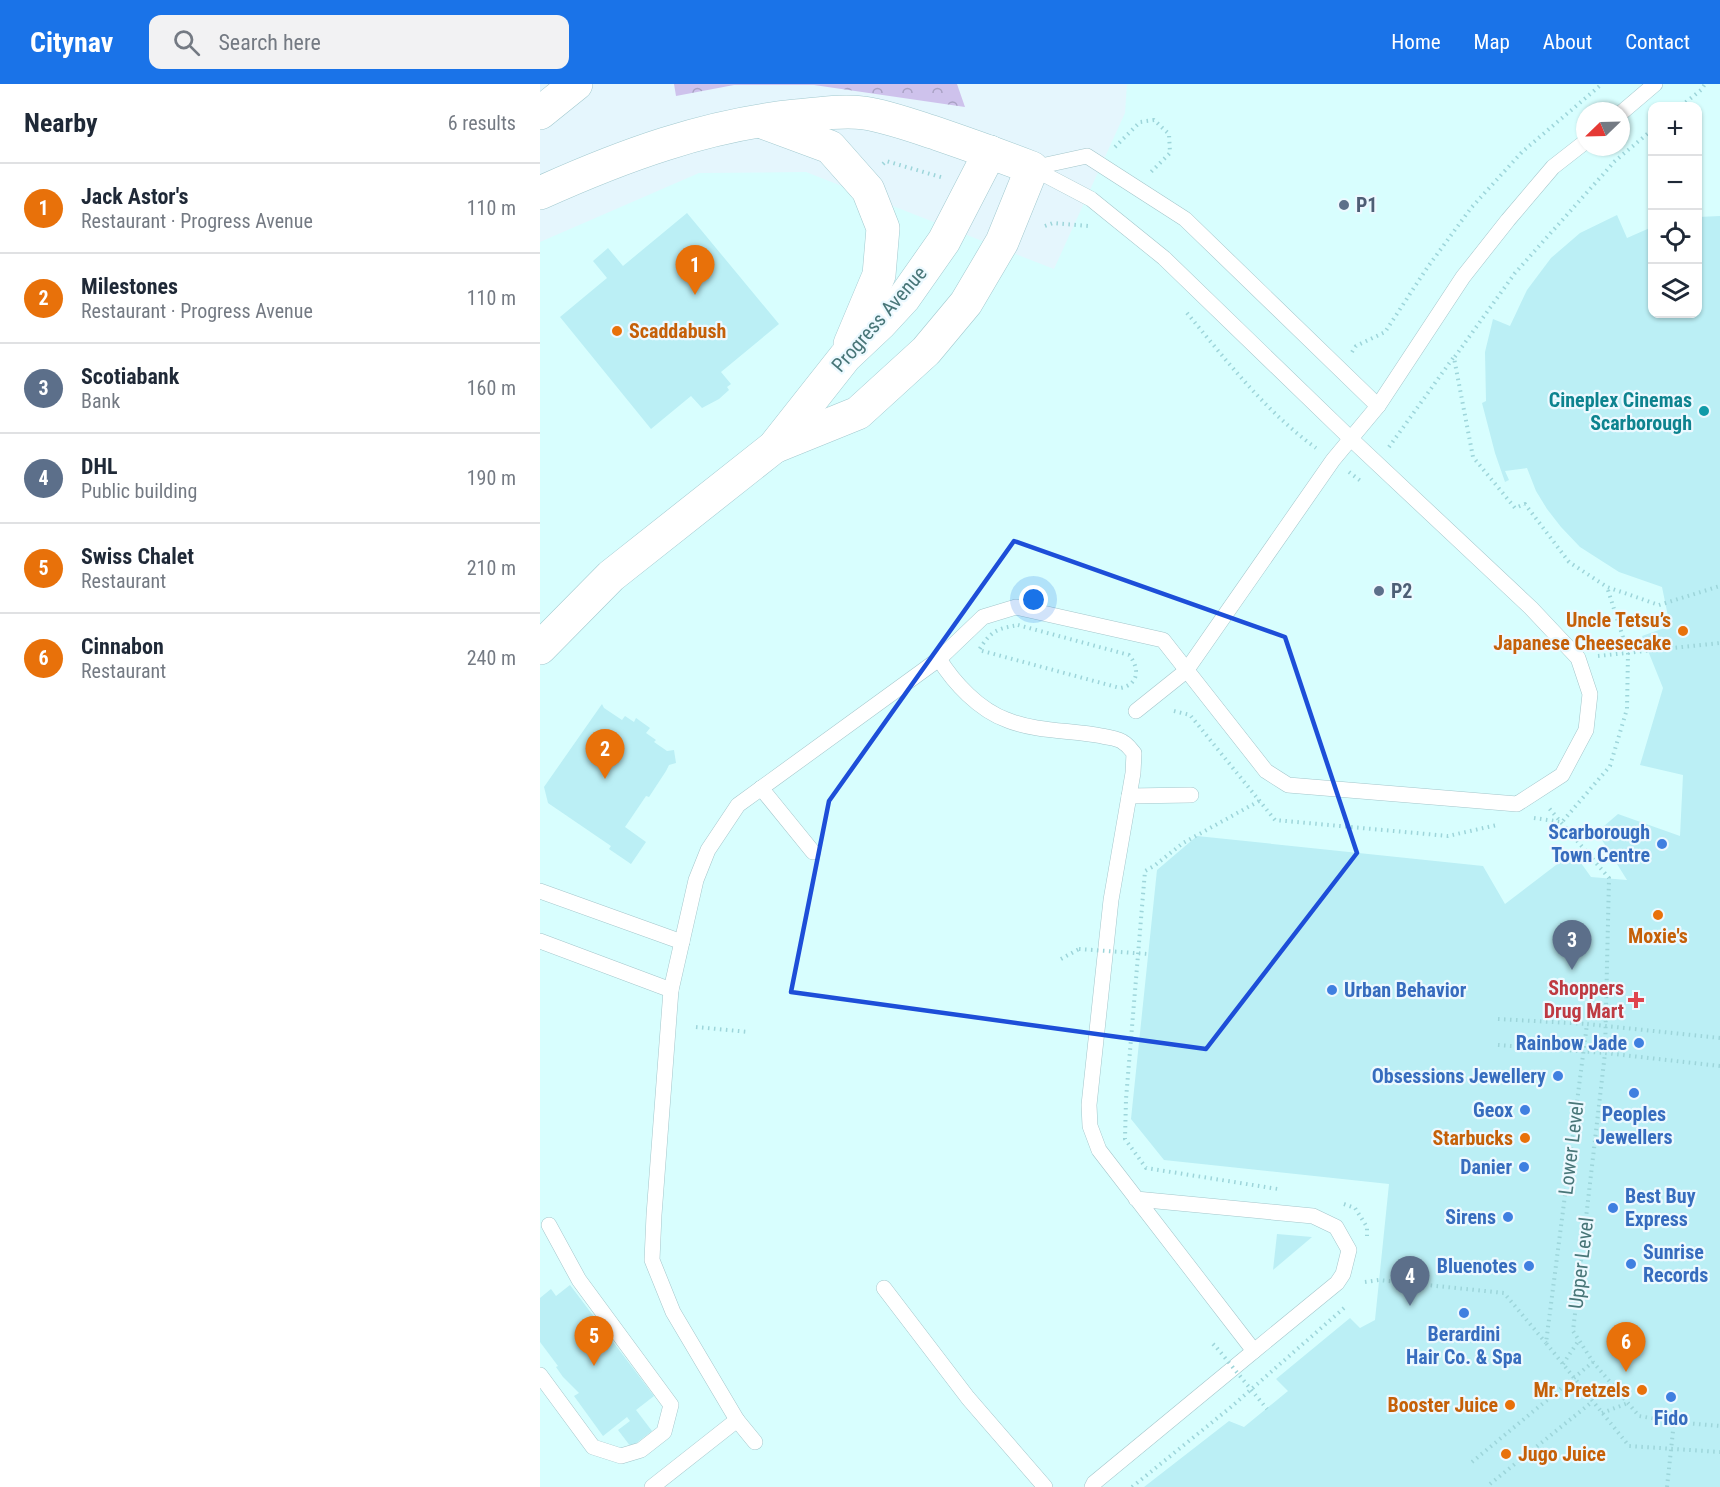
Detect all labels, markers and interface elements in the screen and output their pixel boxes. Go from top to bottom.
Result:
search box [149,15,569,69]
text: Citynav [30,26,113,59]
icon: search [170,26,203,59]
text: Search here [218,30,321,55]
text: Home [1391,30,1441,54]
text: Map [1474,30,1510,54]
text: About [1543,30,1592,54]
text: Contact [1625,30,1690,54]
north arrow [1576,102,1630,156]
map controls [1648,102,1702,318]
button: + [1648,102,1702,156]
text: Nearby [24,108,98,138]
text: 6 results [448,111,516,135]
button: − [1648,156,1702,210]
text: Jack Astor's [81,184,188,209]
place label: P1 [1356,193,1377,217]
text: 1 [38,196,49,220]
text: 110 m [467,196,516,220]
marker: P1 [1337,198,1351,212]
text: Restaurant · Progress Avenue [81,209,313,233]
button: locate [1648,210,1702,264]
pin: 1 [676,246,714,295]
street label: Progress Avenue [826,261,932,377]
button: layers [1648,264,1702,318]
text: Milestones [81,274,178,299]
text: 2 [38,286,49,310]
text: 110 m [467,286,516,310]
text: Restaurant · Progress Avenue [81,299,313,323]
place label: Scaddabush [629,319,726,343]
marker: Scaddabush [610,324,624,338]
text: Scotiabank [81,364,179,389]
text: 3 [38,376,49,400]
text: 160 m [467,376,516,400]
place label: Cineplex Cinemas Scarborough [1549,388,1692,435]
text: Bank [81,389,120,413]
marker: Cineplex Cinemas Scarborough [1697,404,1711,418]
text: DHL [81,454,117,479]
text: 4 [38,466,49,490]
text: 190 m [467,466,516,490]
text: Public building [81,479,197,503]
text: Swiss Chalet [81,544,194,569]
text: 5 [38,556,49,580]
text: 210 m [467,556,516,580]
text: Restaurant [81,569,166,593]
place label: P2 [1391,579,1412,603]
marker: P2 [1372,584,1386,598]
your location [1019,585,1048,614]
place label: Uncle Tetsu’s Japanese Cheesecake [1493,608,1671,655]
marker: Uncle Tetsu’s Japanese Cheesecake [1676,624,1690,638]
text: Cinnabon [81,634,164,659]
text: 6 [38,646,49,670]
text: 240 m [467,646,516,670]
text: Restaurant [81,659,166,683]
pin: 2 [586,730,624,779]
place label: Scarborough Town Centre [1548,820,1650,867]
marker: Scarborough Town Centre [1655,837,1669,851]
marker: Moxie's [1651,908,1665,922]
pin: 3 [1552,920,1592,970]
place label: Moxie's [1628,924,1688,948]
place label: Shoppers Drug Mart [1544,976,1624,1023]
place label: Urban Behavior [1344,978,1467,1002]
marker: Urban Behavior [1325,983,1339,997]
marker: Shoppers Drug Mart [1629,993,1643,1007]
place label: Rainbow Jade [1516,1031,1627,1055]
marker: Rainbow Jade [1632,1036,1646,1050]
place label: Obsessions Jewellery [1372,1064,1546,1088]
marker: Obsessions Jewellery [1551,1069,1565,1083]
marker: Peoples Jewellers [1627,1086,1641,1100]
place label: Geox [1473,1098,1513,1122]
street label: Lower Level [1553,1100,1589,1196]
place label: Peoples Jewellers [1596,1102,1672,1149]
marker: Geox [1518,1103,1532,1117]
place label: Starbucks [1432,1126,1513,1150]
marker: Starbucks [1518,1131,1532,1145]
place label: Danier [1460,1155,1512,1179]
marker: Danier [1517,1160,1531,1174]
place label: Best Buy Express [1625,1184,1696,1231]
marker: Best Buy Express [1606,1201,1620,1215]
place label: Sirens [1445,1205,1496,1229]
marker: Sirens [1501,1210,1515,1224]
street label: Upper Level [1563,1216,1599,1310]
place label: Sunrise Records [1643,1240,1708,1287]
place label: Bluenotes [1437,1254,1517,1278]
pin: 4 [1390,1256,1430,1306]
marker: Sunrise Records [1624,1257,1638,1271]
marker: Bluenotes [1522,1259,1536,1273]
marker: Berardini Hair Co. & Spa [1457,1306,1471,1320]
pin: 5 [574,1316,614,1366]
place label: Berardini Hair Co. & Spa [1406,1322,1522,1369]
pin: 6 [1606,1322,1646,1372]
place label: Mr. Pretzels [1533,1378,1630,1402]
marker: Mr. Pretzels [1635,1383,1649,1397]
marker: Fido [1664,1390,1678,1404]
place label: Booster Juice [1387,1393,1498,1417]
marker: Booster Juice [1503,1398,1517,1412]
place label: Fido [1654,1406,1688,1430]
place label: Jugo Juice [1518,1442,1606,1466]
marker: Jugo Juice [1499,1447,1513,1461]

